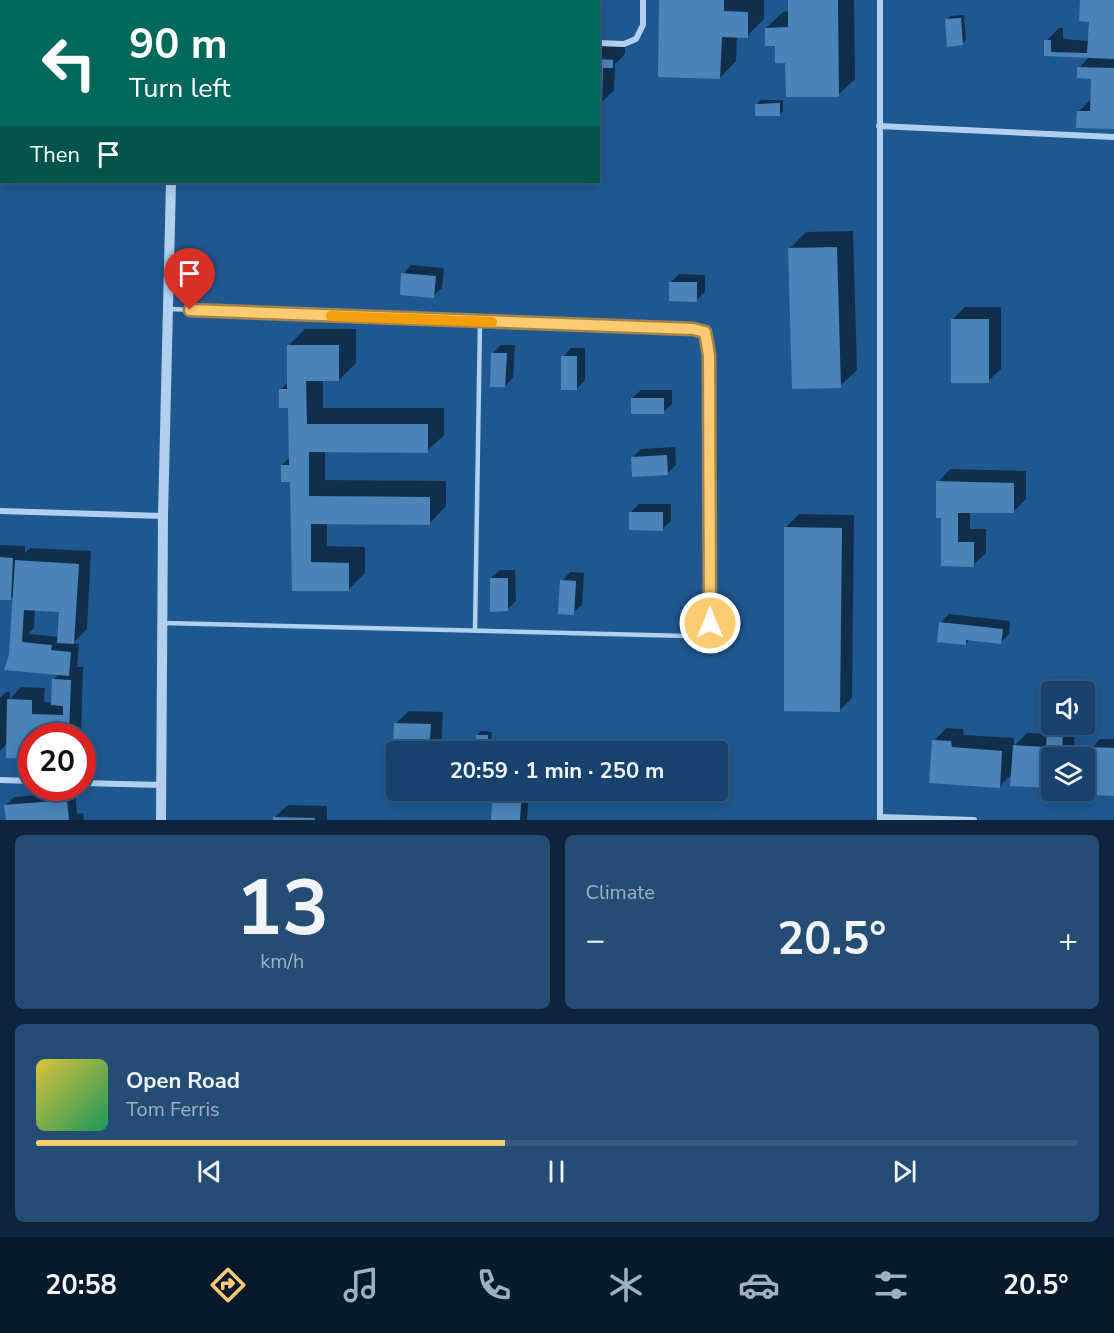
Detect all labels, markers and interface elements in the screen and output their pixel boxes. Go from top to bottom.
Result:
text: 90 m [129,16,228,73]
icon: left [30,24,108,102]
text: Turn left [129,70,230,107]
icon: arrive [92,138,125,171]
text: Then [30,140,80,170]
pin [164,248,215,310]
icon: arrive [173,257,206,290]
position arrow [678,591,742,655]
map controls [1041,681,1095,801]
button: sound [1041,681,1095,735]
speed limit sign: 20 [18,723,96,801]
button: layers [1041,747,1095,801]
text: 20:59 · 1 min · 250 m [450,756,664,786]
text: 13 [235,855,329,962]
text: Climate [586,879,655,906]
text: 20.5° [777,909,886,970]
text: − [586,918,605,963]
text: + [1058,918,1078,963]
text: km/h [260,948,304,975]
text: Open Road [126,1066,240,1096]
text: Tom Ferris [126,1096,220,1123]
icon: previous [193,1155,226,1188]
icon: pause [540,1155,573,1188]
icon: next [888,1155,921,1188]
icon: directions [207,1264,249,1306]
icon: music [340,1264,382,1306]
icon: phone [473,1264,515,1306]
icon: climate [605,1264,647,1306]
icon: car [738,1264,780,1306]
icon: filters [870,1264,912,1306]
text: 20:58 [45,1267,117,1304]
text: 20.5° [1003,1267,1069,1304]

